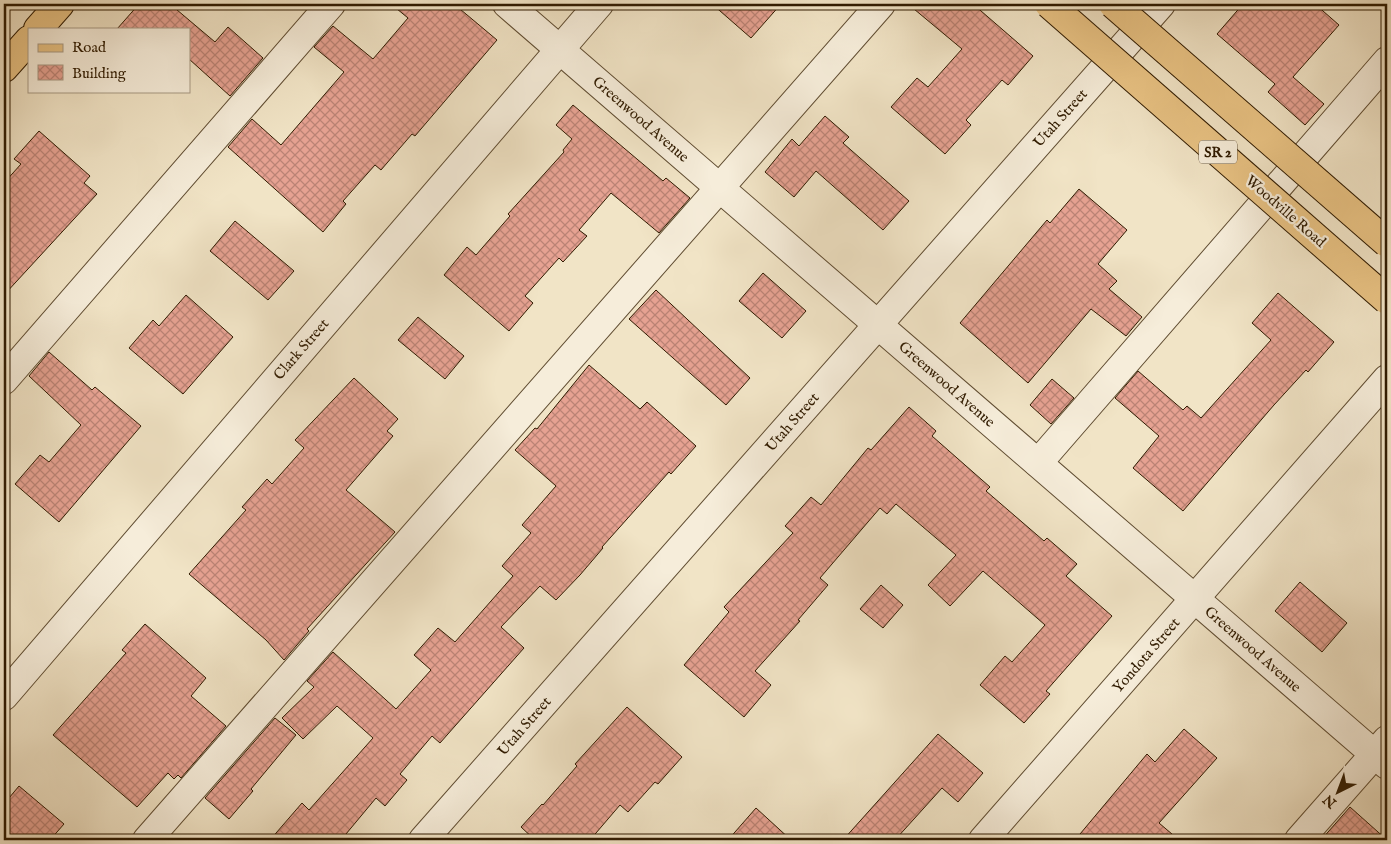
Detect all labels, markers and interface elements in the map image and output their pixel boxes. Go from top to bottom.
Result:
legend [28,28,190,92]
text: Road [72,38,107,57]
text: Building [72,64,127,83]
street label: Greenwood Avenue [588,72,693,167]
street label: Utah Street [1029,85,1092,152]
road number: SR 2 [1199,140,1237,163]
street label: Woodville Road [1242,171,1331,252]
street label: Clark Street [269,315,333,384]
street label: Greenwood Avenue [894,337,999,432]
street label: Utah Street [761,389,823,456]
street label: Greenwood Avenue [1200,602,1305,697]
street label: Yondota Street [1109,614,1184,697]
street label: Utah Street [493,693,555,760]
north arrow [1314,766,1364,816]
text: N [1319,790,1341,812]

